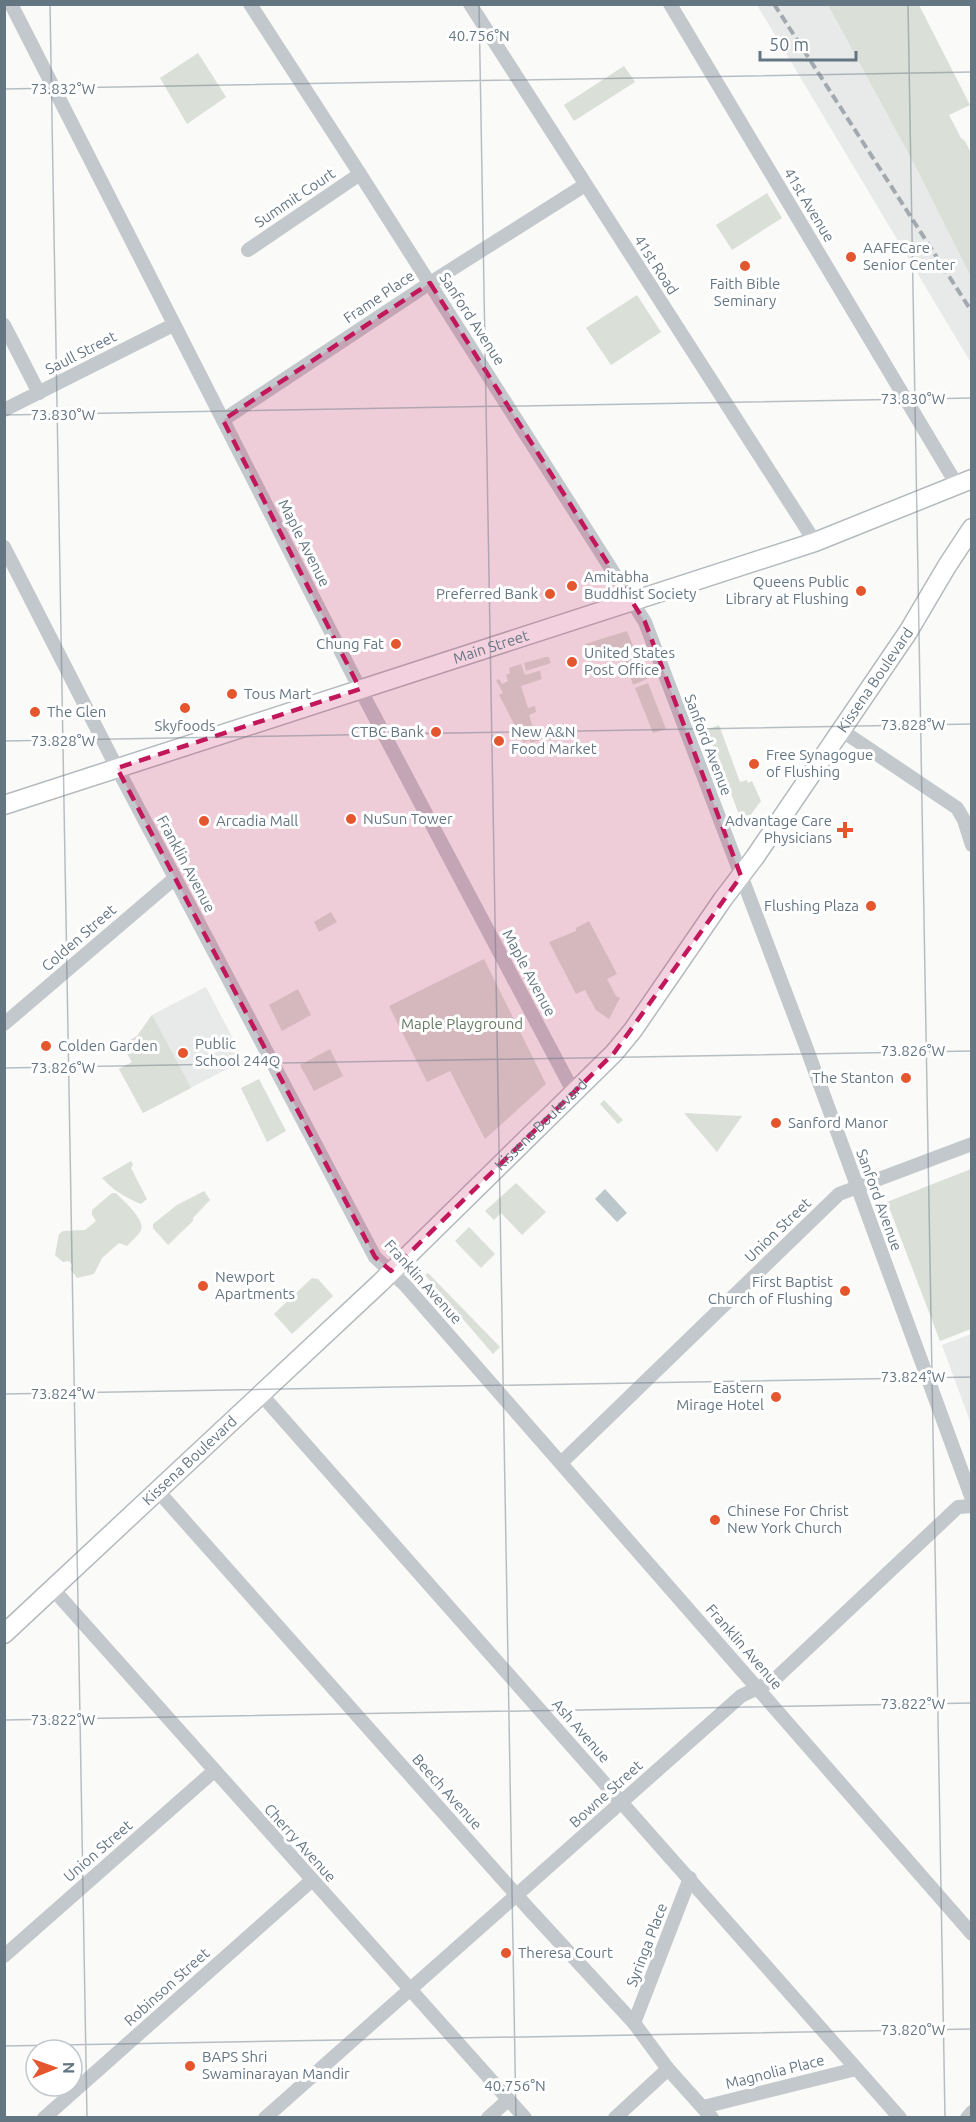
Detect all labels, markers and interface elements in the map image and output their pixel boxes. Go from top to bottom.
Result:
scale bar [760,24,856,62]
text: 40.756°N [448,27,510,44]
text: 50 m [769,34,809,54]
text: 73.832°W [31,80,95,97]
street label: Summit Court [251,164,338,231]
street label: 41st Avenue [781,165,838,245]
street label: 41st Road [631,232,682,298]
place label: AAFECare Senior Center [863,239,955,273]
marker: AAFECare Senior Center [844,250,858,264]
marker: Faith Bible Seminary [738,259,752,273]
street label: Frame Place [340,267,417,326]
street label: Sanford Avenue [436,269,509,368]
place label: Faith Bible Seminary [710,275,780,309]
street label: Saull Street [42,327,119,378]
text: 73.830°W [881,390,945,407]
text: 73.830°W [31,406,95,423]
street label: Maple Avenue [275,496,334,589]
place label: Amitabha Buddhist Society [584,568,696,602]
place label: Queens Public Library at Flushing [726,573,849,607]
marker: Amitabha Buddhist Society [565,579,579,593]
marker: Queens Public Library at Flushing [854,584,868,598]
place label: Preferred Bank [436,585,538,602]
marker: Preferred Bank [543,587,557,601]
street label: Kissena Boulevard [833,624,916,735]
street label: Main Street [451,626,531,667]
place label: Chung Fat [316,635,384,652]
marker: Chung Fat [389,637,403,651]
place label: United States Post Office [584,644,675,678]
marker: United States Post Office [565,655,579,669]
place label: Tous Mart [244,685,311,702]
marker: Tous Mart [225,687,239,701]
street label: Sanford Avenue [681,692,736,798]
marker: Skyfoods [178,701,192,715]
place label: The Glen [47,703,106,720]
marker: The Glen [28,705,42,719]
text: 73.828°W [881,716,945,733]
place label: Skyfoods [154,717,216,734]
place label: CTBC Bank [351,723,424,740]
place label: New A&N Food Market [511,723,597,757]
marker: CTBC Bank [429,725,443,739]
text: 73.828°W [31,732,95,749]
marker: New A&N Food Market [492,734,506,748]
place label: Free Synagogue of Flushing [766,746,873,780]
marker: Free Synagogue of Flushing [747,757,761,771]
place label: NuSun Tower [363,810,453,827]
street label: Franklin Avenue [154,812,219,915]
place label: Arcadia Mall [216,812,298,829]
marker: NuSun Tower [344,812,358,826]
place label: Advantage Care Physicians [725,812,832,846]
marker: Arcadia Mall [197,814,211,828]
marker: Advantage Care Physicians [836,821,854,839]
place label: Flushing Plaza [764,897,859,914]
marker: Flushing Plaza [864,899,878,913]
street label: Colden Street [38,901,119,974]
street label: Maple Avenue [499,927,559,1019]
park label: Maple Playground [401,1015,523,1032]
place label: Public School 244Q [195,1035,280,1069]
place label: Colden Garden [58,1037,158,1054]
marker: Colden Garden [39,1039,53,1053]
text: 73.826°W [881,1042,945,1059]
marker: Public School 244Q [176,1046,190,1060]
text: 73.826°W [31,1059,95,1076]
place label: The Stanton [812,1069,894,1086]
marker: The Stanton [899,1071,913,1085]
street label: Kissena Boulevard [491,1075,590,1174]
place label: Sanford Manor [788,1114,889,1131]
marker: Sanford Manor [769,1116,783,1130]
street label: Sanford Avenue [853,1147,906,1253]
street label: Union Street [741,1194,814,1265]
street label: Franklin Avenue [381,1236,466,1327]
place label: Newport Apartments [215,1268,295,1302]
place label: First Baptist Church of Flushing [708,1273,833,1307]
marker: Newport Apartments [196,1279,210,1293]
marker: First Baptist Church of Flushing [838,1284,852,1298]
text: 73.824°W [881,1368,945,1385]
place label: Eastern Mirage Hotel [676,1379,764,1413]
text: 73.824°W [31,1385,95,1402]
marker: Eastern Mirage Hotel [769,1390,783,1404]
street label: Kissena Boulevard [139,1412,240,1508]
place label: Chinese For Christ New York Church [727,1502,849,1536]
marker: Chinese For Christ New York Church [708,1513,722,1527]
street label: Franklin Avenue [703,1601,786,1693]
street label: Ash Avenue [549,1695,614,1766]
text: 73.822°W [881,1695,945,1712]
text: 73.822°W [31,1711,95,1728]
street label: Beech Avenue [409,1750,486,1833]
street label: Bowne Street [566,1756,646,1831]
street label: Cherry Avenue [261,1800,340,1885]
street label: Union Street [60,1816,135,1885]
street label: Syringa Place [623,1901,670,1989]
street label: Robinson Street [121,1944,213,2029]
place label: Theresa Court [518,1944,613,1961]
marker: Theresa Court [499,1946,513,1960]
text: 73.820°W [881,2021,945,2038]
north arrow [24,2038,84,2098]
place label: BAPS Shri Swaminarayan Mandir [202,2048,350,2082]
street label: Magnolia Place [724,2051,826,2092]
marker: BAPS Shri Swaminarayan Mandir [183,2059,197,2073]
text: N [60,2062,78,2074]
text: 40.756°N [484,2077,546,2094]

